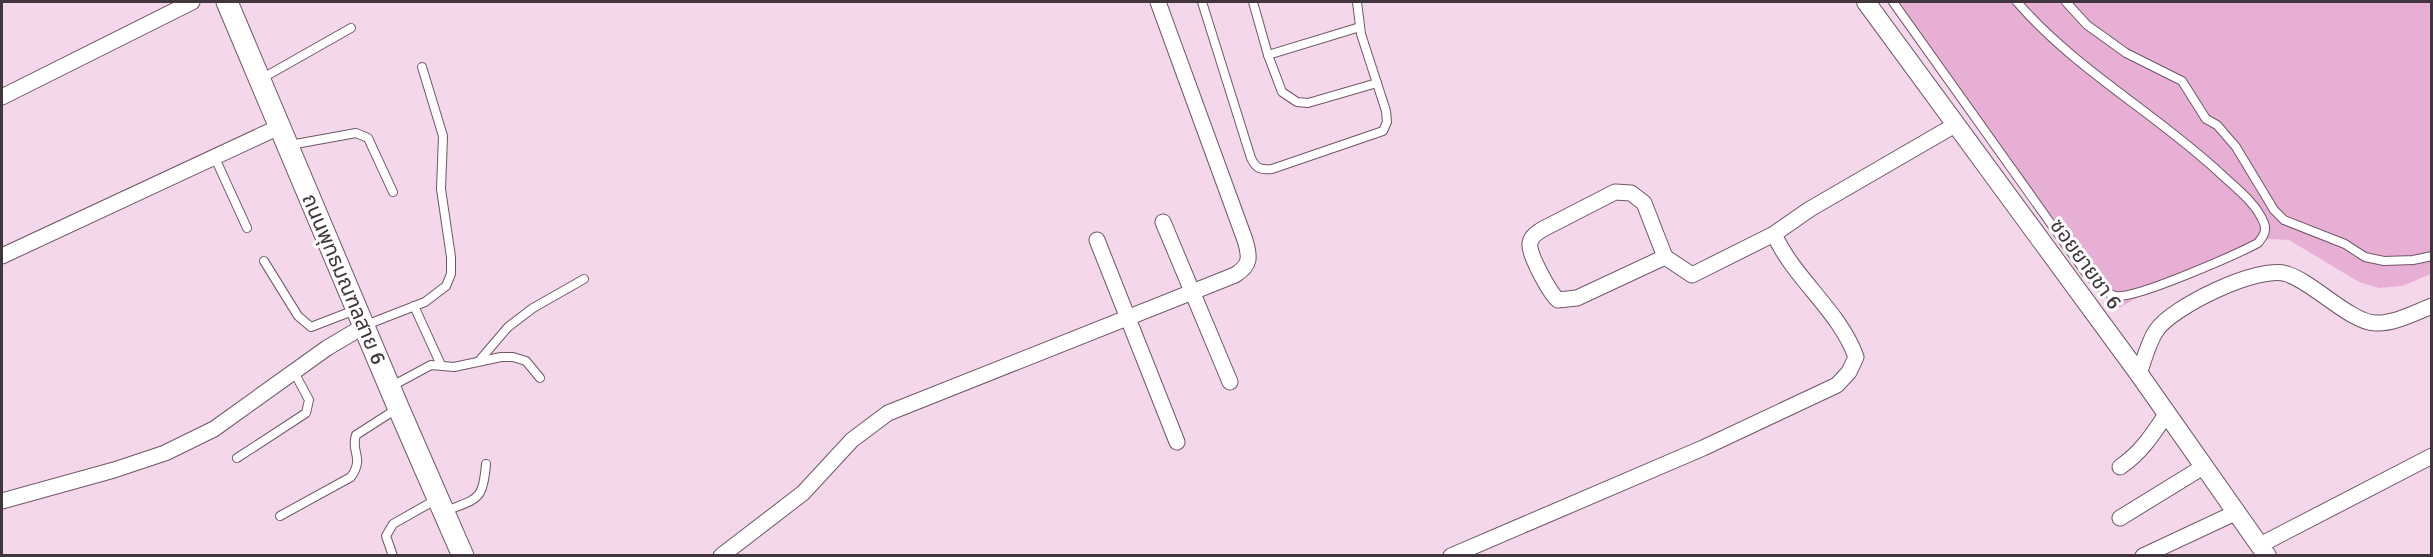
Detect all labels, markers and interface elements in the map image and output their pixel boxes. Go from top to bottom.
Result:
street label: ถนนพุทธมณฑลสาย 6 [296,190,392,368]
street label: ซอยยายชา 6 [2044,214,2128,314]

